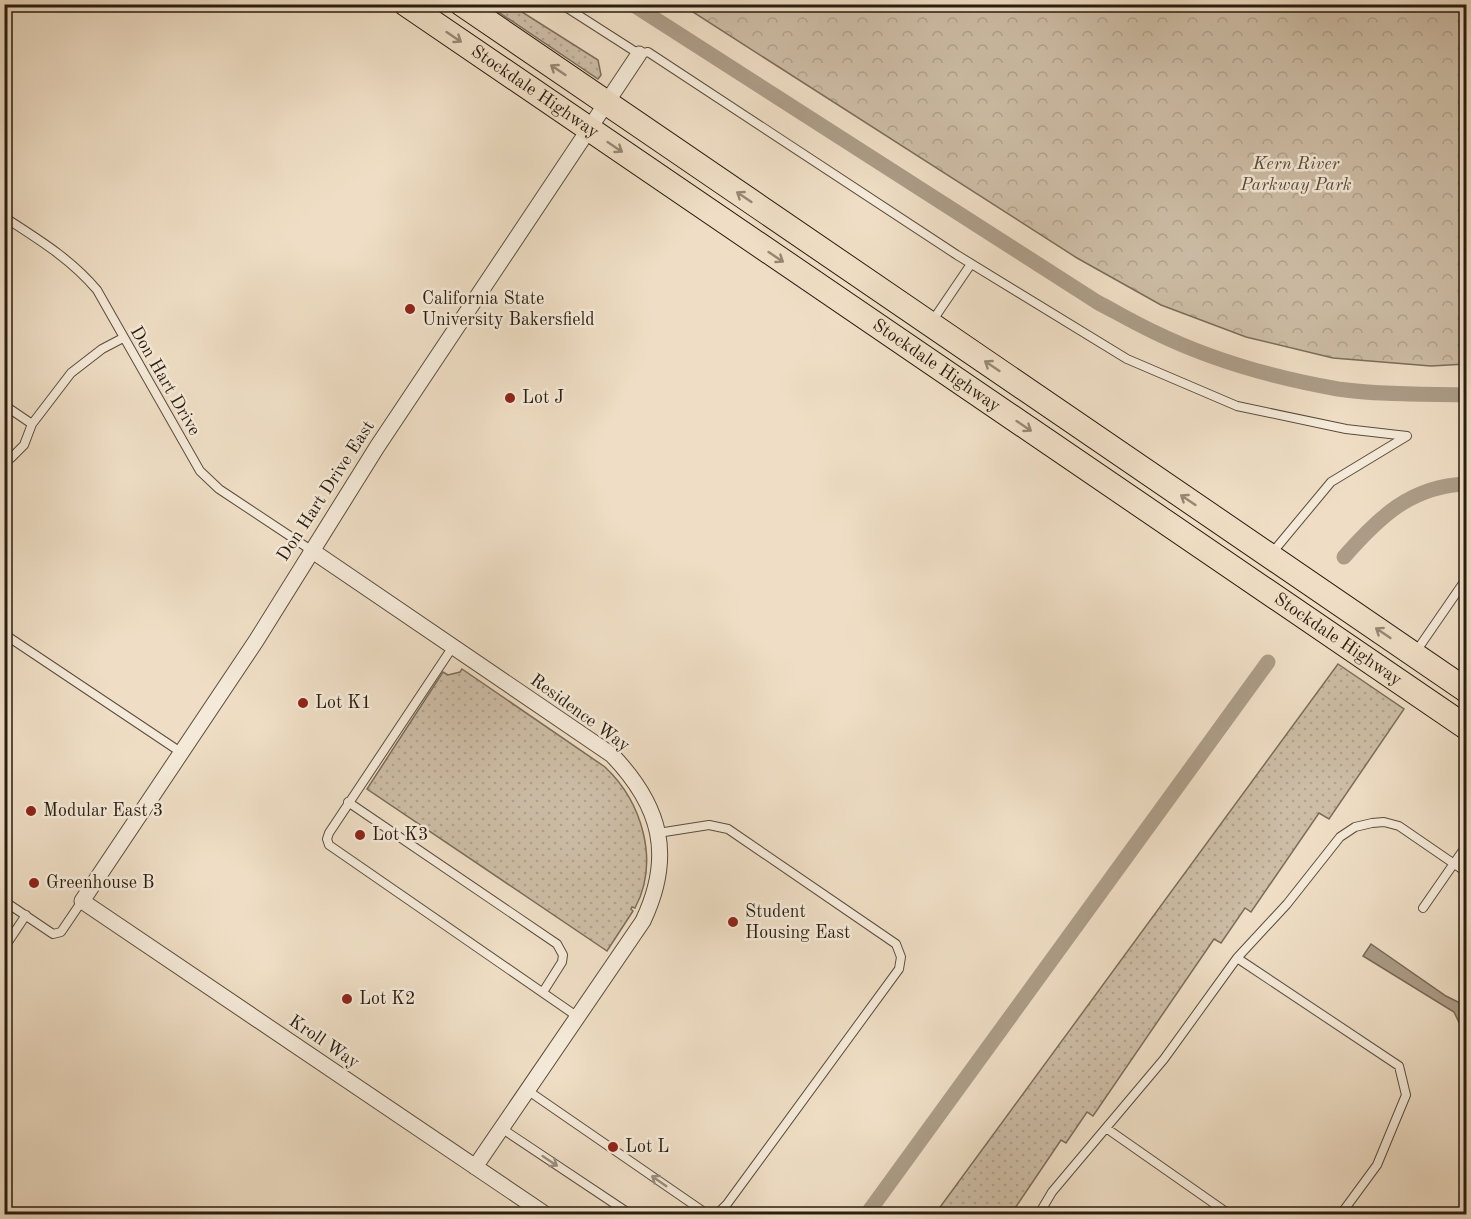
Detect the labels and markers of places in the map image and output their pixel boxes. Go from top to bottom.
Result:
place label: California State University Bakersfield [422,290,595,329]
marker: California State University Bakersfield [403,302,417,316]
place label: Lot J [522,389,564,407]
marker: Lot J [503,391,517,405]
place label: Lot K1 [315,694,371,712]
marker: Lot K1 [296,696,310,710]
place label: Modular East 3 [43,802,163,820]
marker: Modular East 3 [24,804,38,818]
place label: Lot K3 [372,826,428,844]
marker: Lot K3 [353,828,367,842]
place label: Greenhouse B [46,874,155,892]
marker: Greenhouse B [27,876,41,890]
place label: Student Housing East [745,903,850,942]
marker: Student Housing East [726,915,740,929]
place label: Lot K2 [359,990,415,1008]
marker: Lot K2 [340,992,354,1006]
place label: Lot L [625,1138,669,1156]
marker: Lot L [606,1140,620,1154]

